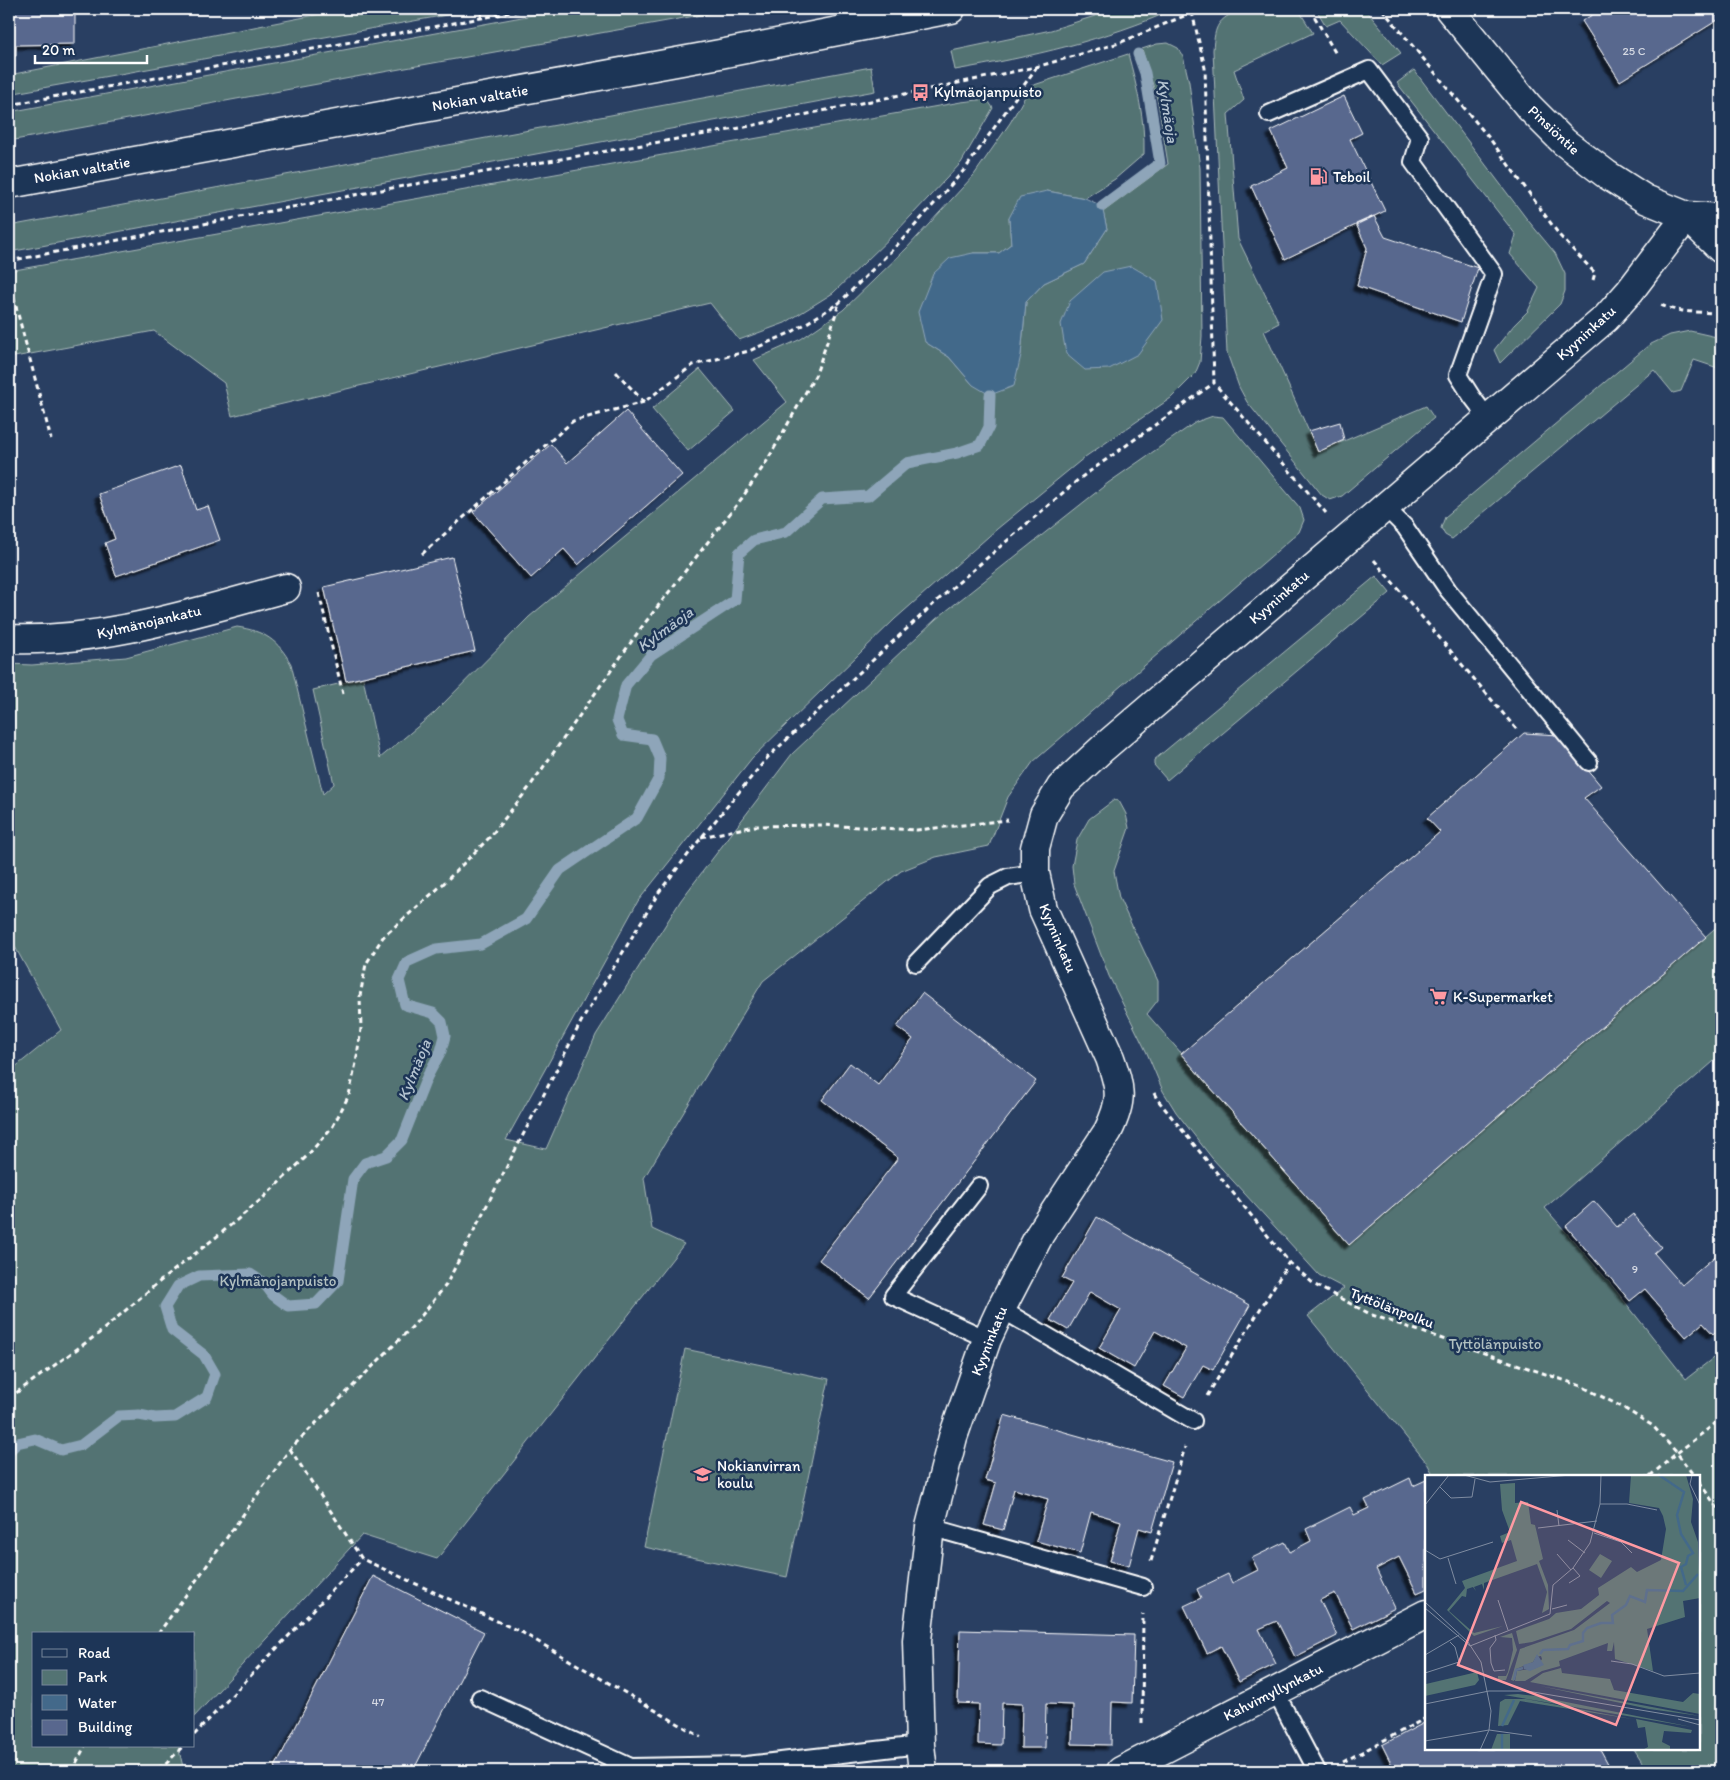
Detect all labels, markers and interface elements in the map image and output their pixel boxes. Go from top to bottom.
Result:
scale bar [35,32,148,64]
text: 20 m [42,41,76,59]
house number: 25 C [1622,44,1646,58]
water label: Kylmäoja [1154,78,1183,145]
street label: Nokian valtatie [431,81,529,115]
bus stop icon: Kylmäojanpuisto [910,82,930,102]
place label: Kylmäojanpuisto [934,83,1042,101]
street label: Pinsiöntie [1524,102,1584,158]
street label: Nokian valtatie [33,153,131,187]
fuel station icon: Teboil [1309,167,1329,187]
place label: Teboil [1333,168,1371,186]
street label: Kyyninkatu [1553,301,1620,364]
street label: Kyyninkatu [1245,566,1313,628]
street label: Kylmänojankatu [95,601,203,643]
water label: Kylmäoja [634,602,697,655]
street label: Kyyninkatu [1035,901,1081,976]
supermarket icon: K-Supermarket [1429,987,1449,1007]
place label: K-Supermarket [1453,988,1553,1006]
water label: Kylmäoja [393,1036,435,1103]
house number: 9 [1632,1262,1638,1276]
park label: Kylmänojanpuisto [220,1272,336,1290]
street label: Tyttölänpolku [1347,1284,1437,1332]
street label: Kyyninkatu [967,1303,1011,1378]
park label: Tyttölänpuisto [1449,1335,1541,1353]
place label: Nokianvirran koulu [717,1457,801,1492]
school or university icon: Nokianvirran koulu [693,1465,713,1485]
inset map [1425,1475,1700,1750]
legend [32,1632,195,1748]
text: Road [78,1644,111,1662]
street label: Kahvimyllynkatu [1220,1659,1326,1725]
text: Park [78,1668,108,1686]
text: Water [78,1694,117,1712]
house number: 47 [371,1695,385,1709]
text: Building [78,1718,132,1736]

